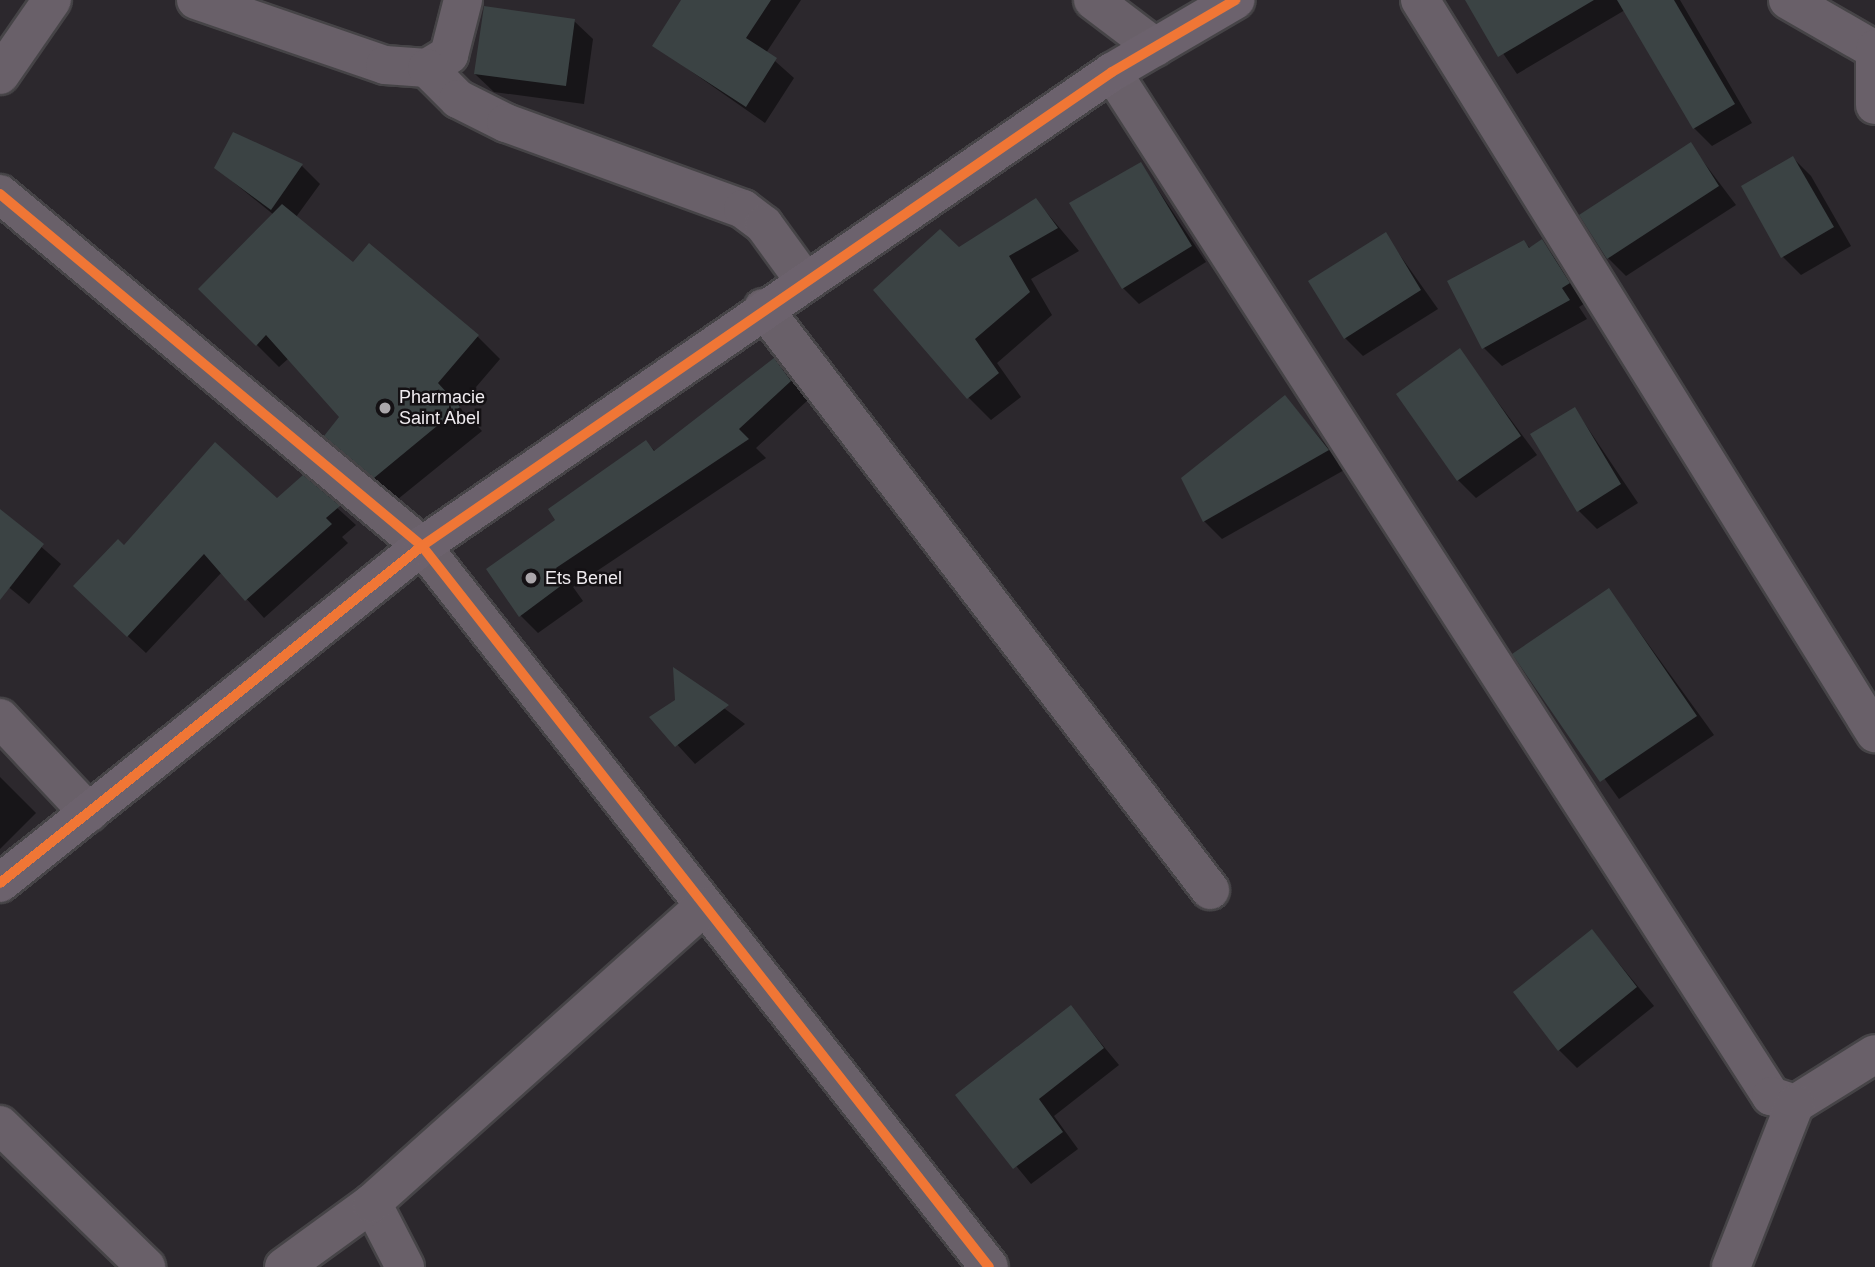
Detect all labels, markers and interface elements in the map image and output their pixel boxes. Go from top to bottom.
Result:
place label: Pharmacie Saint Abel [399,387,485,430]
marker: Pharmacie Saint Abel [377,400,393,416]
place label: Ets Benel [545,567,622,589]
marker: Ets Benel [523,570,539,586]

